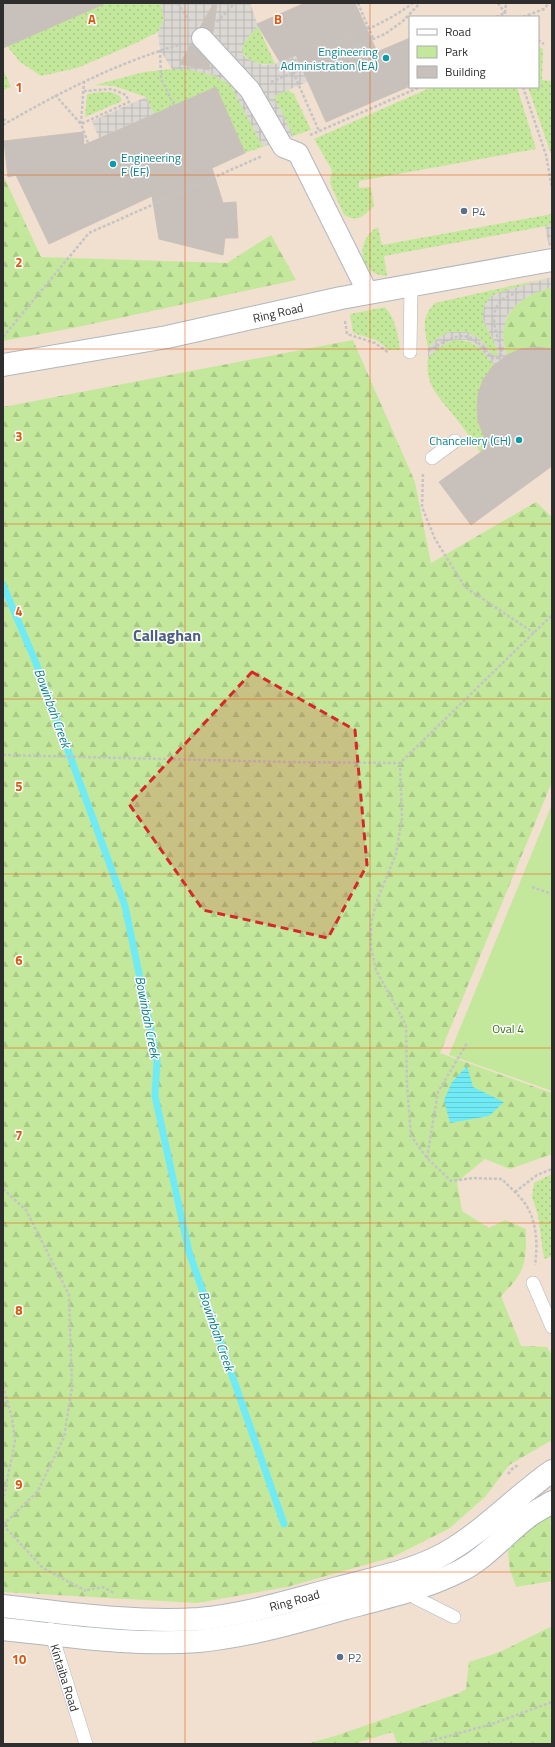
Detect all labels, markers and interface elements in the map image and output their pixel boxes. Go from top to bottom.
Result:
text: A [88,9,96,29]
text: B [274,9,282,29]
legend [409,16,539,88]
text: Road [445,22,471,41]
place label: Engineering Administration (EA) [280,42,378,75]
text: Park [445,42,468,61]
marker: Engineering Administration (EA) [381,53,391,63]
text: Building [445,62,486,81]
text: 1 [15,77,23,97]
place label: Engineering F (EF) [121,148,181,181]
marker: Engineering F (EF) [108,159,118,169]
place label: P4 [472,202,486,221]
marker: P4 [459,206,469,216]
text: 2 [15,252,23,272]
street label: Ring Road [251,297,305,327]
text: 3 [15,426,23,446]
place label: Chancellery (CH) [429,431,511,450]
marker: Chancellery (CH) [514,435,524,445]
text: 4 [15,601,23,621]
district label: Callaghan [133,623,201,647]
water label: Bowinbah Creek [29,666,77,753]
text: 5 [15,776,23,796]
text: 6 [15,950,23,970]
water label: Bowinbah Creek [130,974,166,1062]
park label: Oval 4 [492,1019,524,1038]
text: 7 [15,1125,23,1145]
water label: Bowinbah Creek [194,1288,241,1376]
text: 8 [15,1300,23,1320]
text: 9 [15,1474,23,1494]
street label: Ring Road [267,1584,322,1616]
street label: Kintaiba Road [46,1642,85,1714]
place label: P2 [348,1648,362,1667]
text: 10 [12,1649,26,1669]
marker: P2 [335,1652,345,1662]

